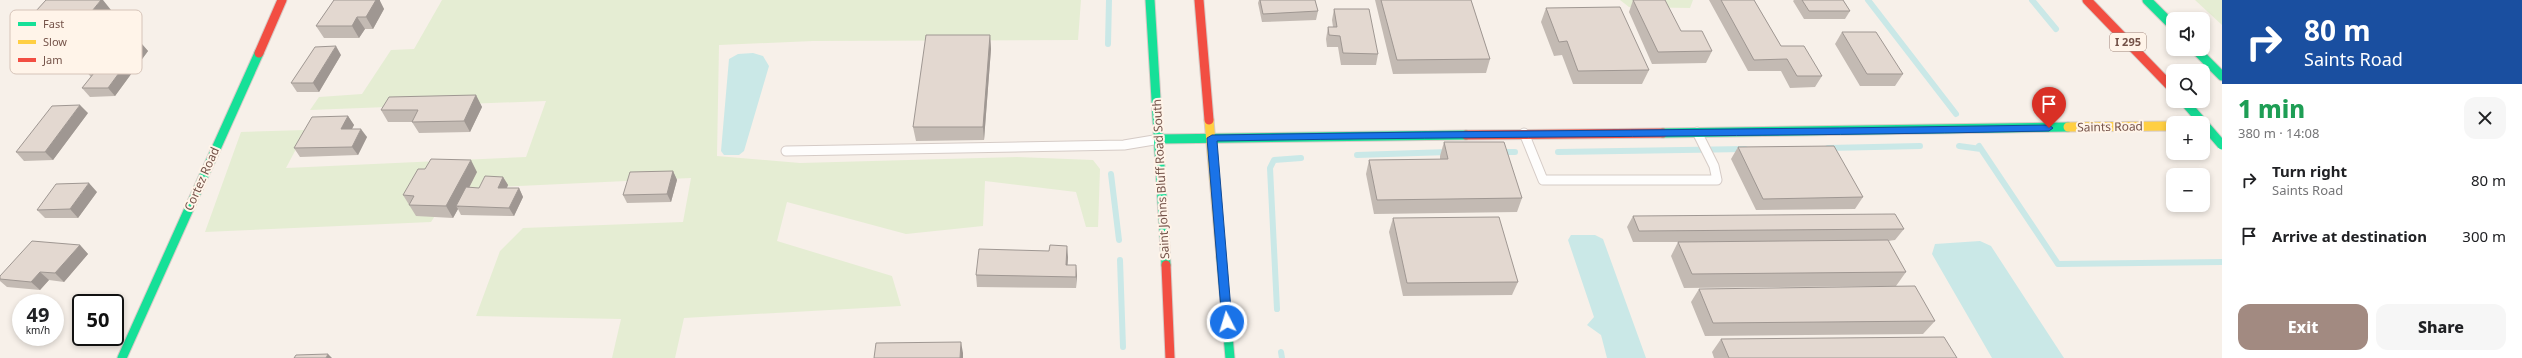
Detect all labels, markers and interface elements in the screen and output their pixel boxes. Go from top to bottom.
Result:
legend [10,10,142,74]
text: 80 m [2304,11,2371,49]
map controls [2166,12,2210,212]
button: sound [2166,12,2210,56]
text: Fast [43,16,64,31]
icon: right [2238,16,2290,68]
road number: I 295 [2110,33,2146,51]
text: Slow [43,34,67,49]
text: Saints Road [2304,47,2403,71]
text: Jam [42,52,62,67]
button: search [2166,64,2210,108]
pin [2032,87,2066,128]
text: 1 min [2238,92,2305,125]
icon: arrive [2038,93,2060,115]
button: close [2464,97,2506,139]
street label: Saint Johns Bluff Road South [1148,99,1173,259]
button: + [2166,116,2210,160]
street label: Saints Road [2077,117,2143,136]
text: 380 m · 14:08 [2238,124,2319,142]
street label: Cortez Road [180,144,223,213]
text: Turn right [2272,161,2347,181]
button: − [2166,168,2210,212]
icon: right [2238,169,2260,191]
text: 80 m [2471,170,2506,190]
text: Saints Road [2272,181,2343,199]
icon: arrive [2238,225,2260,247]
text: Arrive at destination [2272,226,2427,246]
text: 300 m [2462,226,2506,246]
speed limit sign: 50 [72,294,124,346]
text: 49 [27,301,49,328]
position arrow [1206,301,1248,343]
button: Exit [2238,304,2368,350]
button: Share [2376,304,2506,350]
text: km/h [26,323,50,337]

